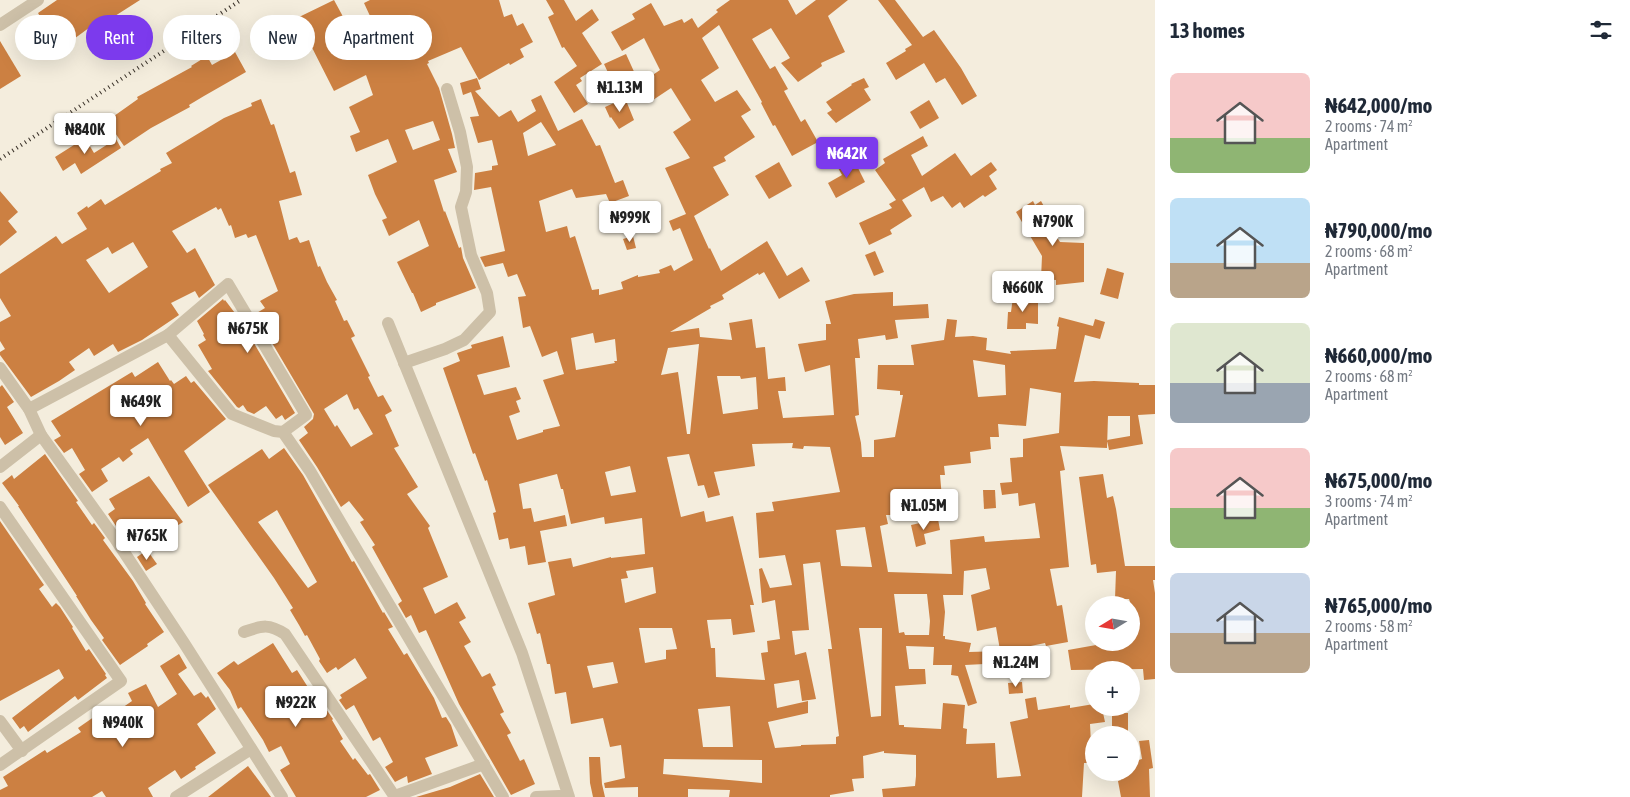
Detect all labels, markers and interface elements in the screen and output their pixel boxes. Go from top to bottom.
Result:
chip: Buy [15,15,76,60]
chip: Rent [86,15,153,60]
chip: Filters [163,15,240,60]
chip: New [250,15,315,60]
chip: Apartment [325,15,432,60]
icon: filters [1587,16,1615,44]
text: 13 homes [1170,18,1245,42]
pin: ₦1.13M [579,70,661,113]
text: ₦1.13M [597,78,643,96]
icon: home [1210,93,1270,153]
text: ₦642,000/mo [1325,93,1432,117]
pin: ₦840K [50,112,120,155]
text: 2 rooms · 74 m² [1325,117,1413,135]
text: ₦840K [65,120,105,138]
text: Apartment [1325,135,1388,153]
pin: ₦642K [812,136,882,179]
text: ₦642K [827,144,867,162]
pin: ₦999K [595,200,665,243]
pin: ₦790K [1018,204,1088,247]
text: ₦999K [610,208,650,226]
text: ₦790K [1033,212,1073,230]
icon: home [1210,218,1270,278]
text: ₦790,000/mo [1325,218,1432,242]
text: 2 rooms · 68 m² [1325,242,1413,260]
text: Apartment [1325,260,1388,278]
pin: ₦660K [988,270,1058,313]
text: ₦660K [1003,278,1043,296]
pin: ₦675K [213,312,283,354]
text: ₦675K [228,319,268,337]
icon: home [1210,343,1270,403]
text: ₦660,000/mo [1325,343,1432,367]
text: 2 rooms · 68 m² [1325,367,1413,385]
pin: ₦649K [106,384,176,427]
text: Apartment [1325,385,1388,403]
text: ₦649K [121,392,161,410]
icon: home [1210,468,1270,528]
text: ₦675,000/mo [1325,468,1432,492]
pin: ₦1.05M [883,488,965,531]
text: 3 rooms · 74 m² [1325,492,1413,510]
text: ₦1.05M [901,496,947,514]
text: Apartment [1325,510,1388,528]
pin: ₦765K [112,518,182,561]
text: ₦765K [127,526,167,544]
icon: home [1210,593,1270,653]
text: ₦765,000/mo [1325,593,1432,617]
north arrow [1085,596,1140,651]
map controls [1085,596,1140,781]
text: 2 rooms · 58 m² [1325,617,1413,635]
text: Apartment [1325,635,1388,653]
pin: ₦1.24M [975,646,1057,688]
text: ₦1.24M [993,653,1039,671]
button: + [1085,661,1140,716]
pin: ₦922K [261,686,331,728]
text: ₦922K [276,693,316,711]
pin: ₦940K [88,706,158,748]
text: ₦940K [103,713,143,731]
button: − [1085,726,1140,781]

